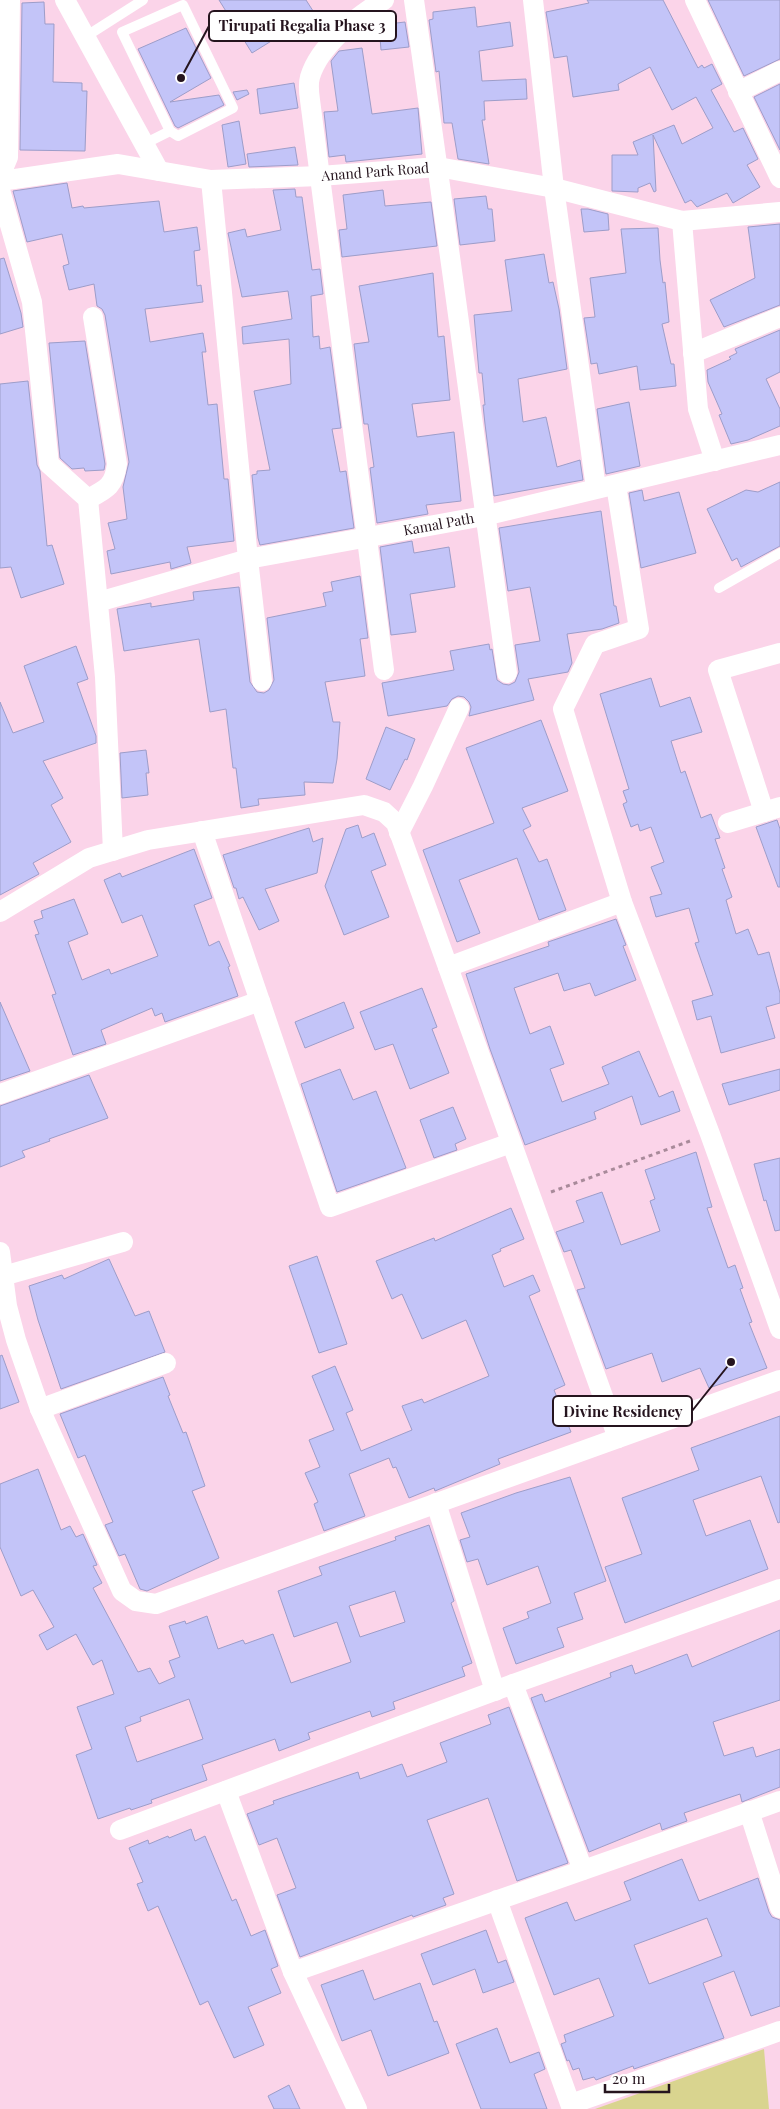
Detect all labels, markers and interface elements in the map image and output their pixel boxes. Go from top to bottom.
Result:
callout: Tirupati Regalia Phase 3 [209,11,396,41]
text: Tirupati Regalia Phase 3 [218,15,386,35]
street label: Anand Park Road [320,158,430,185]
street label: Kamal Path [402,508,476,539]
callout: Divine Residency [553,1396,692,1426]
text: Divine Residency [563,1401,683,1421]
scale bar [605,2062,669,2094]
text: 20 m [612,2068,646,2088]

